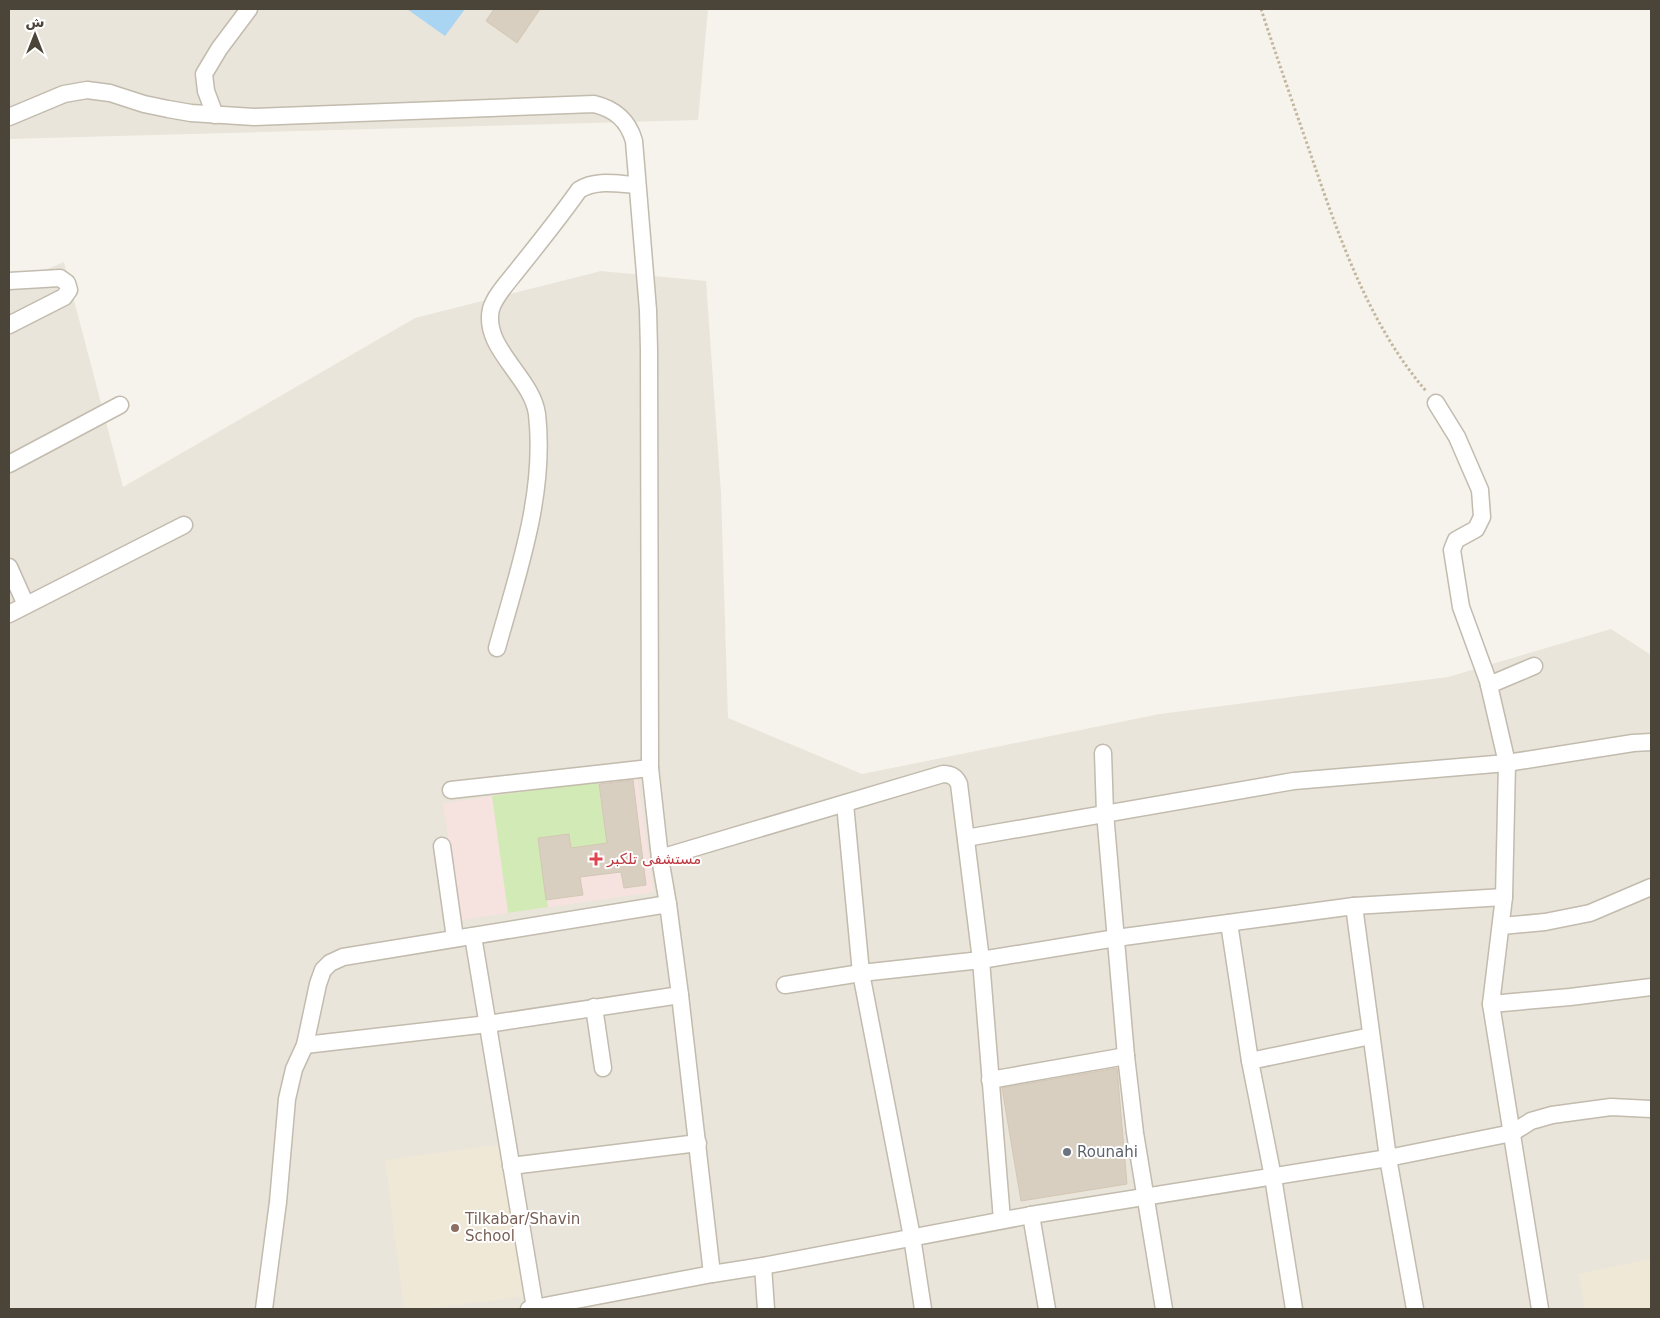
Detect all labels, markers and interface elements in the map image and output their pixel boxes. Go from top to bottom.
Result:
north arrow [10,10,60,60]
text: ش [25,14,45,30]
place label: مستشفى تلكبر [606,850,701,868]
marker: مستشفى تلكبر [589,852,603,866]
place label: Rounahi [1077,1143,1138,1161]
marker: Rounahi [1061,1146,1073,1158]
place label: Tilkabar/Shavin School [464,1210,580,1245]
marker: Tilkabar/Shavin School [449,1222,461,1234]

